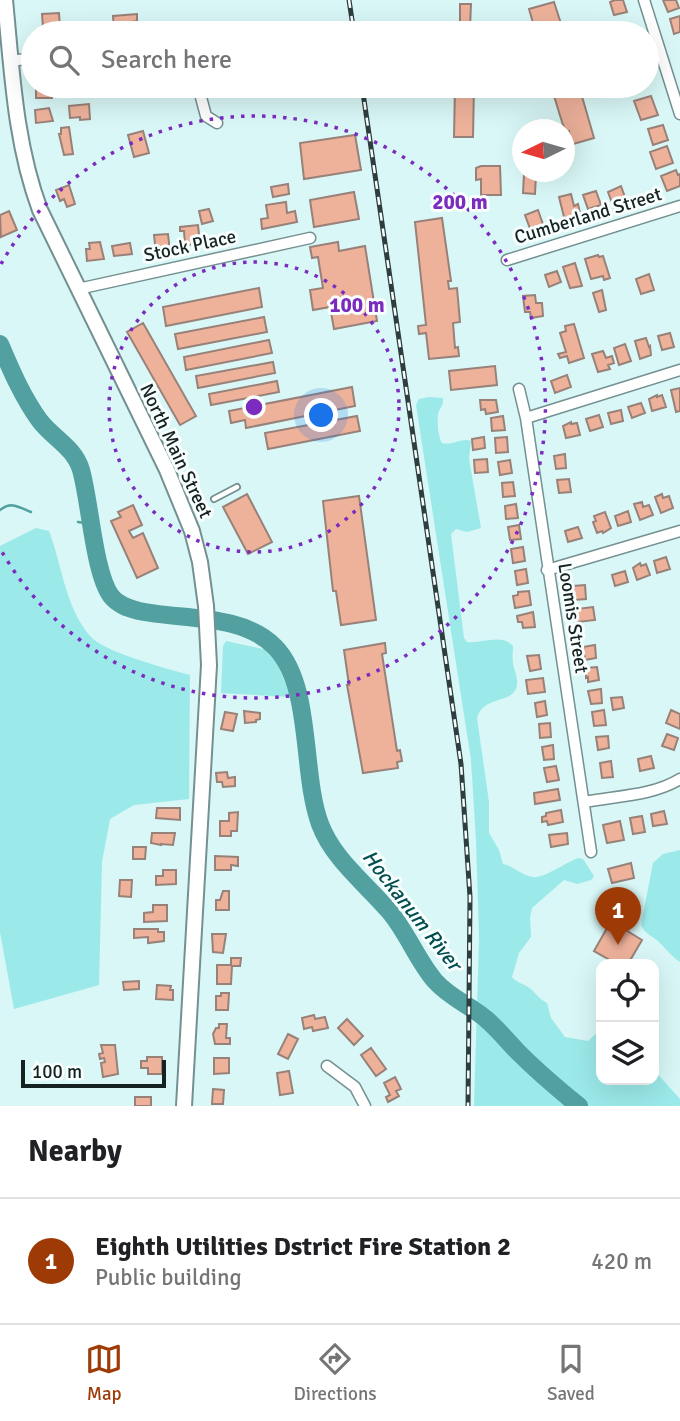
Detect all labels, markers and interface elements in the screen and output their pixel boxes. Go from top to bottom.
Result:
search box [21,21,659,98]
icon: search [45,41,83,79]
text: Search here [101,44,232,76]
north arrow [512,119,575,182]
street label: Cumberland Street [511,182,665,250]
text: 200 m [432,189,488,215]
street label: Stock Place [142,225,238,267]
text: 100 m [329,292,385,318]
street label: North Main Street [134,380,218,522]
centre of rings [242,395,266,419]
your location [304,398,338,432]
street label: Loomis Street [552,561,594,675]
water label: Hockanum River [357,844,469,978]
pin: 1 [595,887,641,945]
map controls [596,959,659,1085]
button: locate [596,959,659,1022]
button: layers [596,1022,659,1085]
scale bar [21,1057,166,1089]
text: 100 m [32,1060,82,1084]
text: Nearby [28,1133,122,1170]
text: Eighth Utilities Dstrict Fire Station 2 [95,1231,511,1263]
text: 1 [45,1247,57,1276]
text: 420 m [591,1247,652,1276]
text: Public building [95,1263,242,1292]
tab: Map [85,1340,123,1406]
tab: Directions [294,1340,377,1406]
tab: Saved [547,1340,595,1406]

